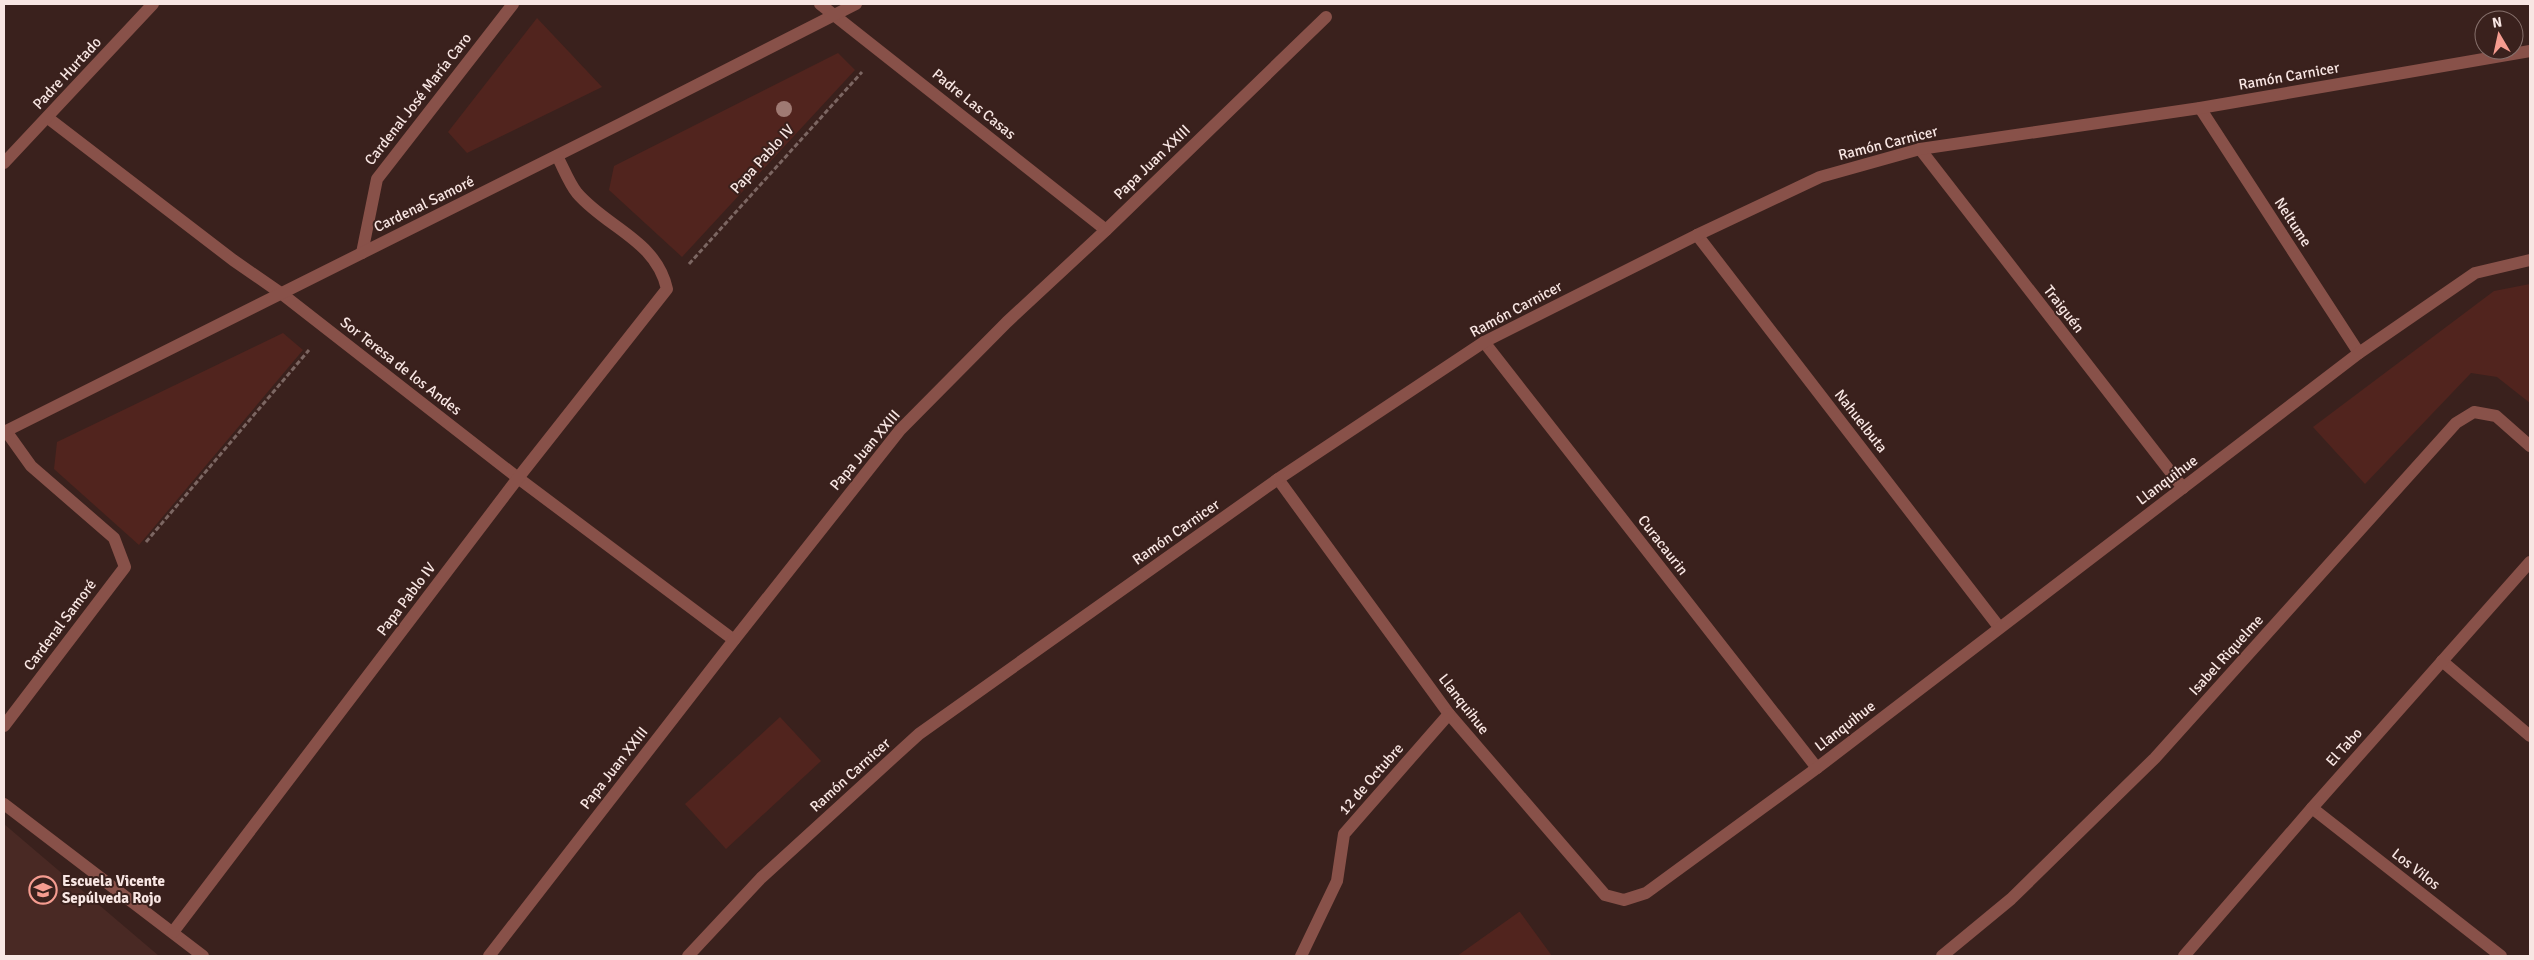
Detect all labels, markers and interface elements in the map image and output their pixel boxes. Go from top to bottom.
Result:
north arrow [2474,10,2524,60]
text: N [2491,13,2503,32]
street label: Cardenal José María Caro [361,29,475,169]
street label: Padre Hurtado [29,33,105,113]
street label: Ramón Carnicer [2237,58,2341,94]
street label: Padre Las Casas [929,65,1020,143]
street label: Papa Pablo IV [726,120,798,197]
street label: Papa Juan XXIII [1110,121,1194,203]
street label: Ramón Carnicer [1836,122,1940,164]
street label: Cardenal Samoré [371,172,477,236]
street label: Neltume [2271,194,2315,250]
street label: Ramón Carnicer [1467,277,1566,341]
street label: Traiguén [2040,282,2088,336]
street label: Sor Teresa de los Andes [337,313,466,419]
street label: Nahuelbuta [1831,386,1891,456]
street label: Papa Juan XXIII [826,406,904,494]
street label: Llanquihue [2133,451,2201,509]
street label: Ramón Carnicer [1129,495,1223,569]
street label: Curacaurin [1634,511,1692,579]
street label: Papa Pablo IV [373,559,440,639]
street label: Cardenal Samoré [20,576,100,674]
street label: Isabel Riquelme [2185,611,2267,699]
street label: Llanquihue [1435,670,1493,738]
street label: Llanquihue [1811,697,1879,755]
street label: Papa Juan XXIII [576,723,652,813]
street label: El Tabo [2322,724,2366,770]
street label: Ramón Carnicer [806,734,894,816]
street label: 12 de Octubre [1335,739,1407,819]
street label: Los Vilos [2388,845,2444,894]
place label: Escuela Vicente Sepúlveda Rojo [62,872,165,907]
school or university icon: Escuela Vicente Sepúlveda Rojo [28,875,58,905]

